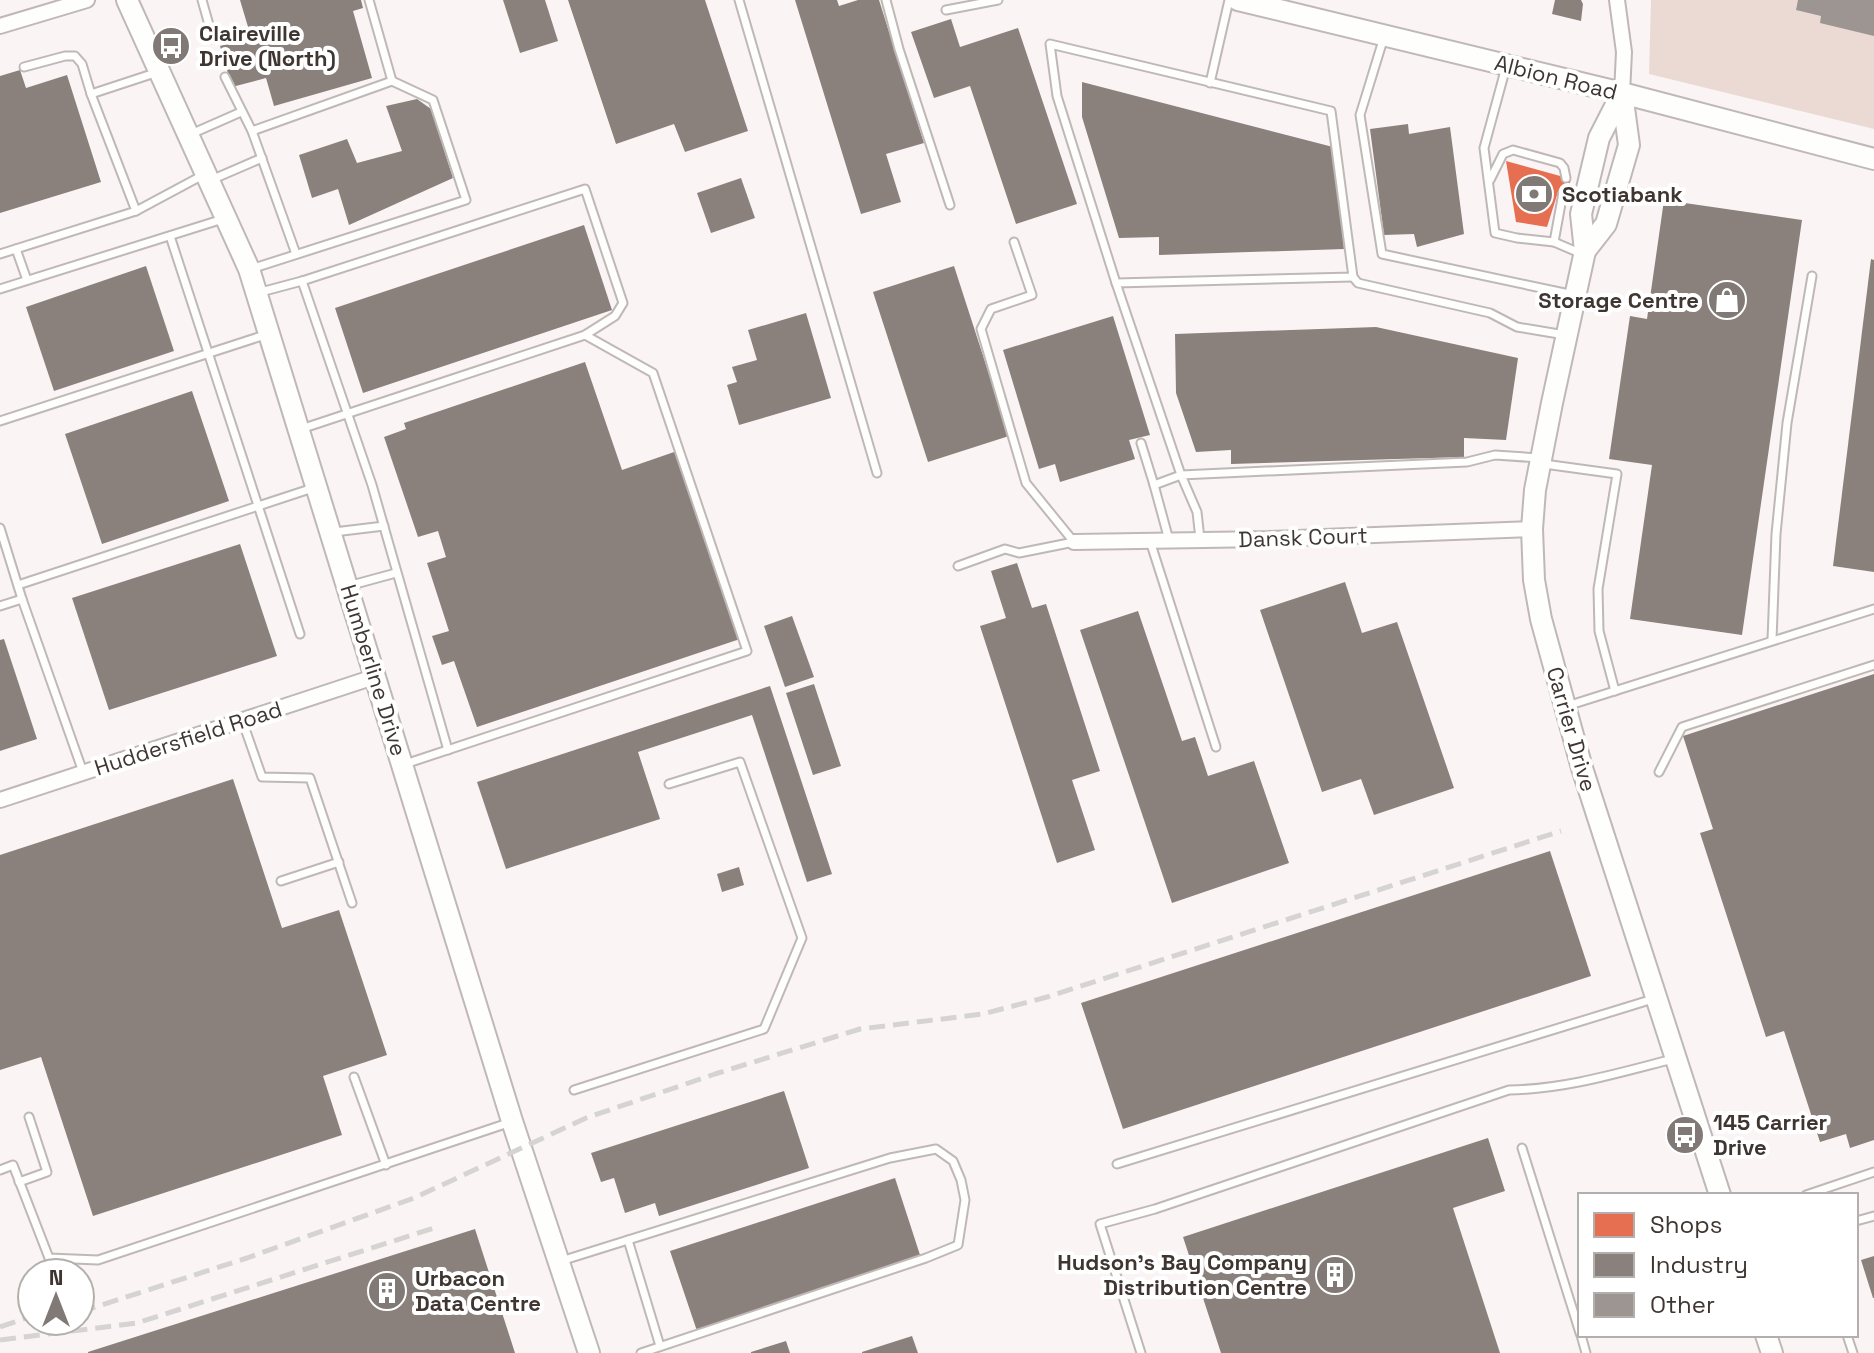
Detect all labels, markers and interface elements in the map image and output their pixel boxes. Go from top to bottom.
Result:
place label: Claireville Drive (North) [199,19,336,72]
bus stop icon: Claireville Drive (North) [150,25,192,67]
street label: Albion Road [1492,48,1620,106]
bank icon: Scotiabank [1513,173,1555,215]
place label: Scotiabank [1562,180,1683,208]
shop icon: Storage Centre [1706,279,1748,321]
place label: Storage Centre [1538,286,1699,314]
street label: Dansk Court [1238,521,1368,553]
street label: Humberline Drive [335,581,413,759]
street label: Carrier Drive [1541,663,1603,795]
street label: Huddersfield Road [91,694,285,782]
place label: 145 Carrier Drive [1713,1108,1828,1161]
bus stop icon: 145 Carrier Drive [1664,1114,1706,1156]
legend [1578,1193,1858,1337]
text: Shops [1650,1209,1722,1240]
place label: Hudson's Bay Company Distribution Centre [1057,1248,1307,1301]
text: Industry [1650,1249,1748,1280]
building icon: Hudson's Bay Company Distribution Centre [1314,1254,1356,1296]
north arrow [16,1257,96,1337]
text: N [49,1263,63,1291]
place label: Urbacon Data Centre [415,1264,541,1317]
building icon: Urbacon Data Centre [366,1270,408,1312]
text: Other [1650,1289,1715,1320]

